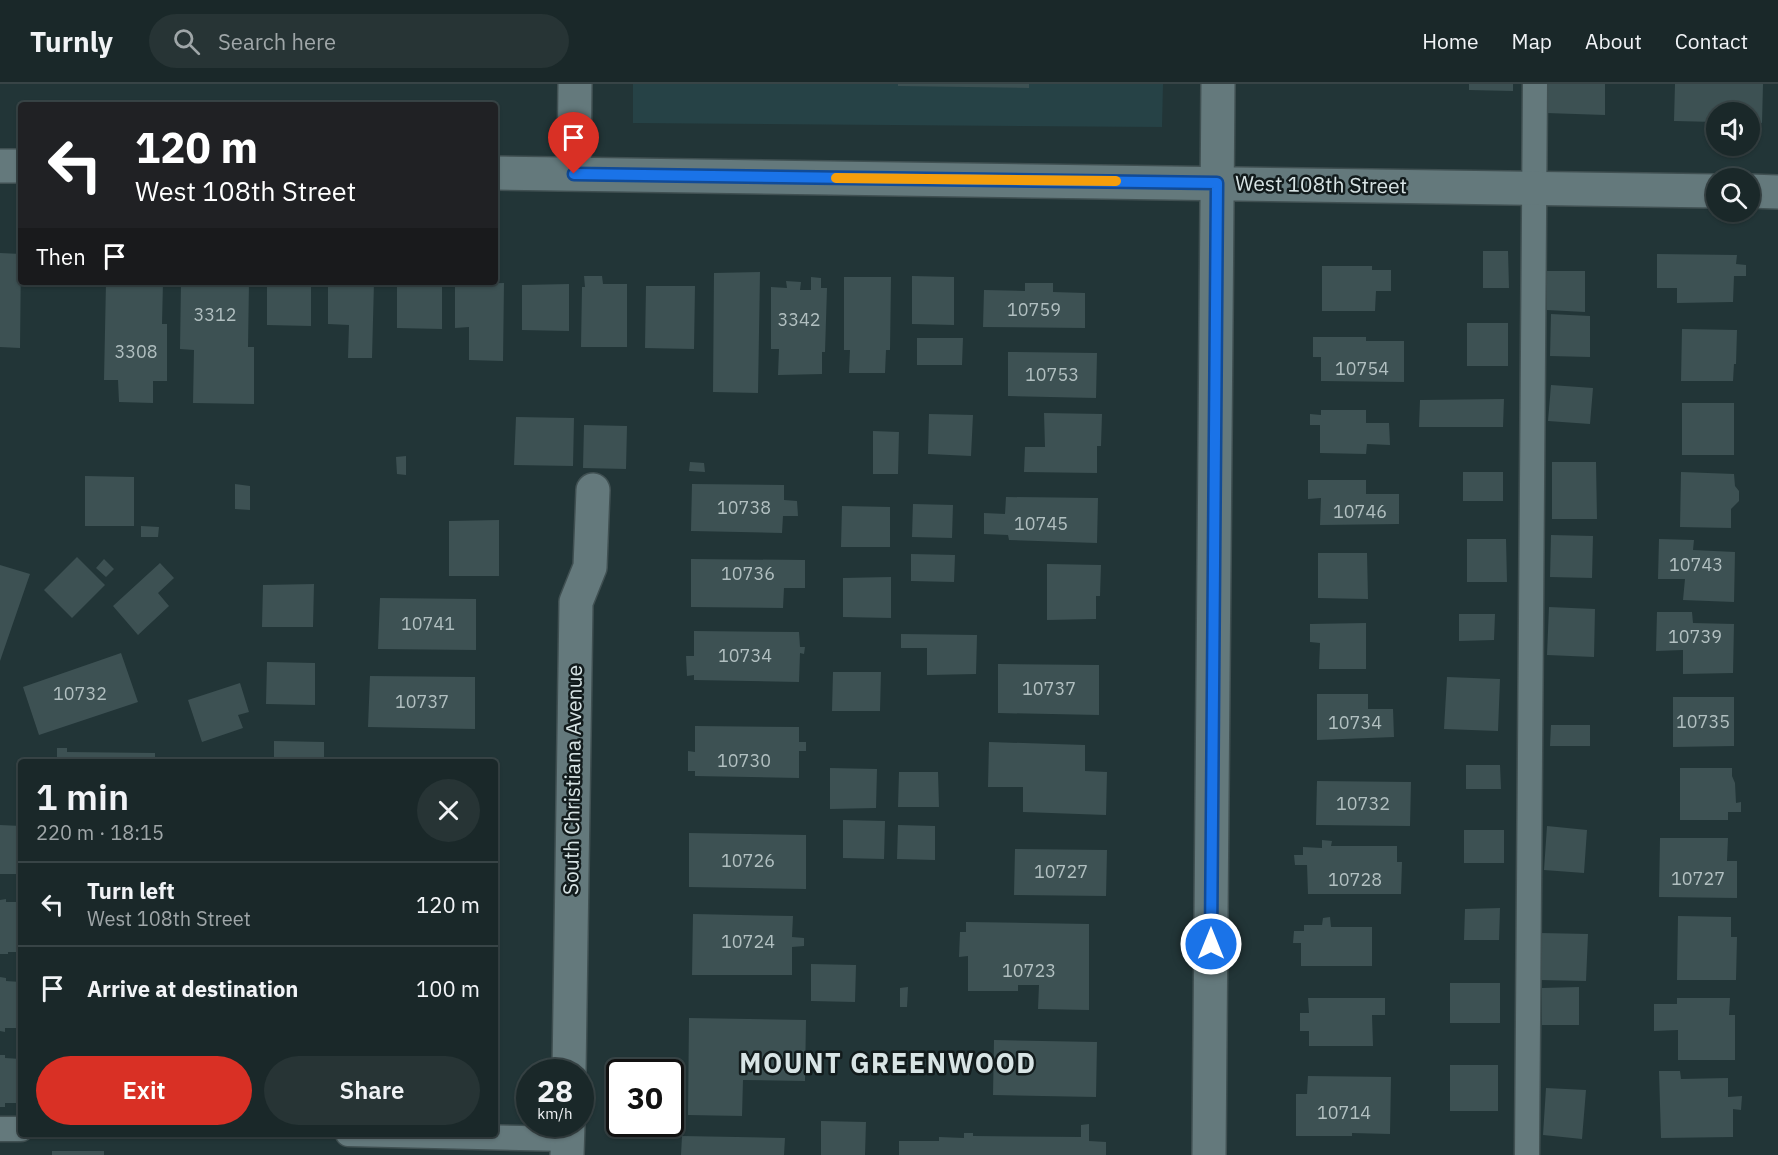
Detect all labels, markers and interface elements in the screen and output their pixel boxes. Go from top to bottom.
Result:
search box [149,14,569,68]
text: Turnly [30,23,113,60]
icon: search [170,25,203,58]
text: Search here [218,27,336,56]
text: Home [1422,27,1479,55]
text: Map [1512,27,1552,55]
text: About [1585,27,1642,55]
text: Contact [1675,27,1748,55]
map controls [1706,102,1760,222]
button: sound [1706,102,1760,156]
pin [548,112,599,174]
text: 120 m [135,120,258,175]
icon: arrive [557,121,590,154]
icon: left [36,126,114,204]
button: search [1706,168,1760,222]
street label: West 108th Street [1235,169,1407,199]
text: West 108th Street [135,173,356,208]
icon: arrive [98,240,131,273]
text: Then [36,242,86,271]
house number: 10759 [1007,298,1061,321]
house number: 3312 [193,303,237,326]
house number: 3342 [777,308,821,331]
house number: 3308 [114,340,158,363]
house number: 10754 [1335,357,1389,380]
house number: 10753 [1025,363,1079,386]
house number: 10738 [717,496,771,519]
house number: 10746 [1333,500,1387,523]
house number: 10745 [1014,512,1068,535]
house number: 10743 [1669,553,1723,576]
house number: 10736 [721,562,775,585]
house number: 10741 [401,612,455,635]
house number: 10739 [1668,625,1722,648]
house number: 10734 [718,644,772,667]
street label: South Christiana Avenue [556,665,588,895]
house number: 10737 [1022,677,1076,700]
house number: 10732 [53,682,107,705]
house number: 10737 [395,690,449,713]
house number: 10735 [1676,710,1730,733]
house number: 10734 [1328,711,1382,734]
house number: 10730 [717,749,771,772]
text: 1 min [36,773,129,820]
button: close [417,779,480,842]
house number: 10732 [1336,792,1390,815]
text: 220 m · 18:15 [36,819,164,846]
house number: 10726 [721,849,775,872]
house number: 10727 [1034,860,1088,883]
house number: 10727 [1671,867,1725,890]
house number: 10728 [1328,868,1382,891]
text: Turn left [87,876,175,905]
icon: left [36,888,69,921]
text: 120 m [416,890,480,919]
text: West 108th Street [87,905,251,932]
position arrow [1179,912,1243,976]
house number: 10724 [721,930,775,953]
house number: 10723 [1002,959,1056,982]
icon: arrive [36,972,69,1005]
text: Arrive at destination [87,974,298,1003]
text: 100 m [416,974,480,1003]
district label: MOUNT GREENWOOD [739,1045,1037,1080]
button: Exit [36,1056,252,1125]
button: Share [264,1056,480,1125]
speed limit sign: 30 [606,1059,684,1137]
text: 28 [537,1071,573,1110]
house number: 10714 [1317,1101,1371,1124]
text: km/h [537,1104,573,1123]

